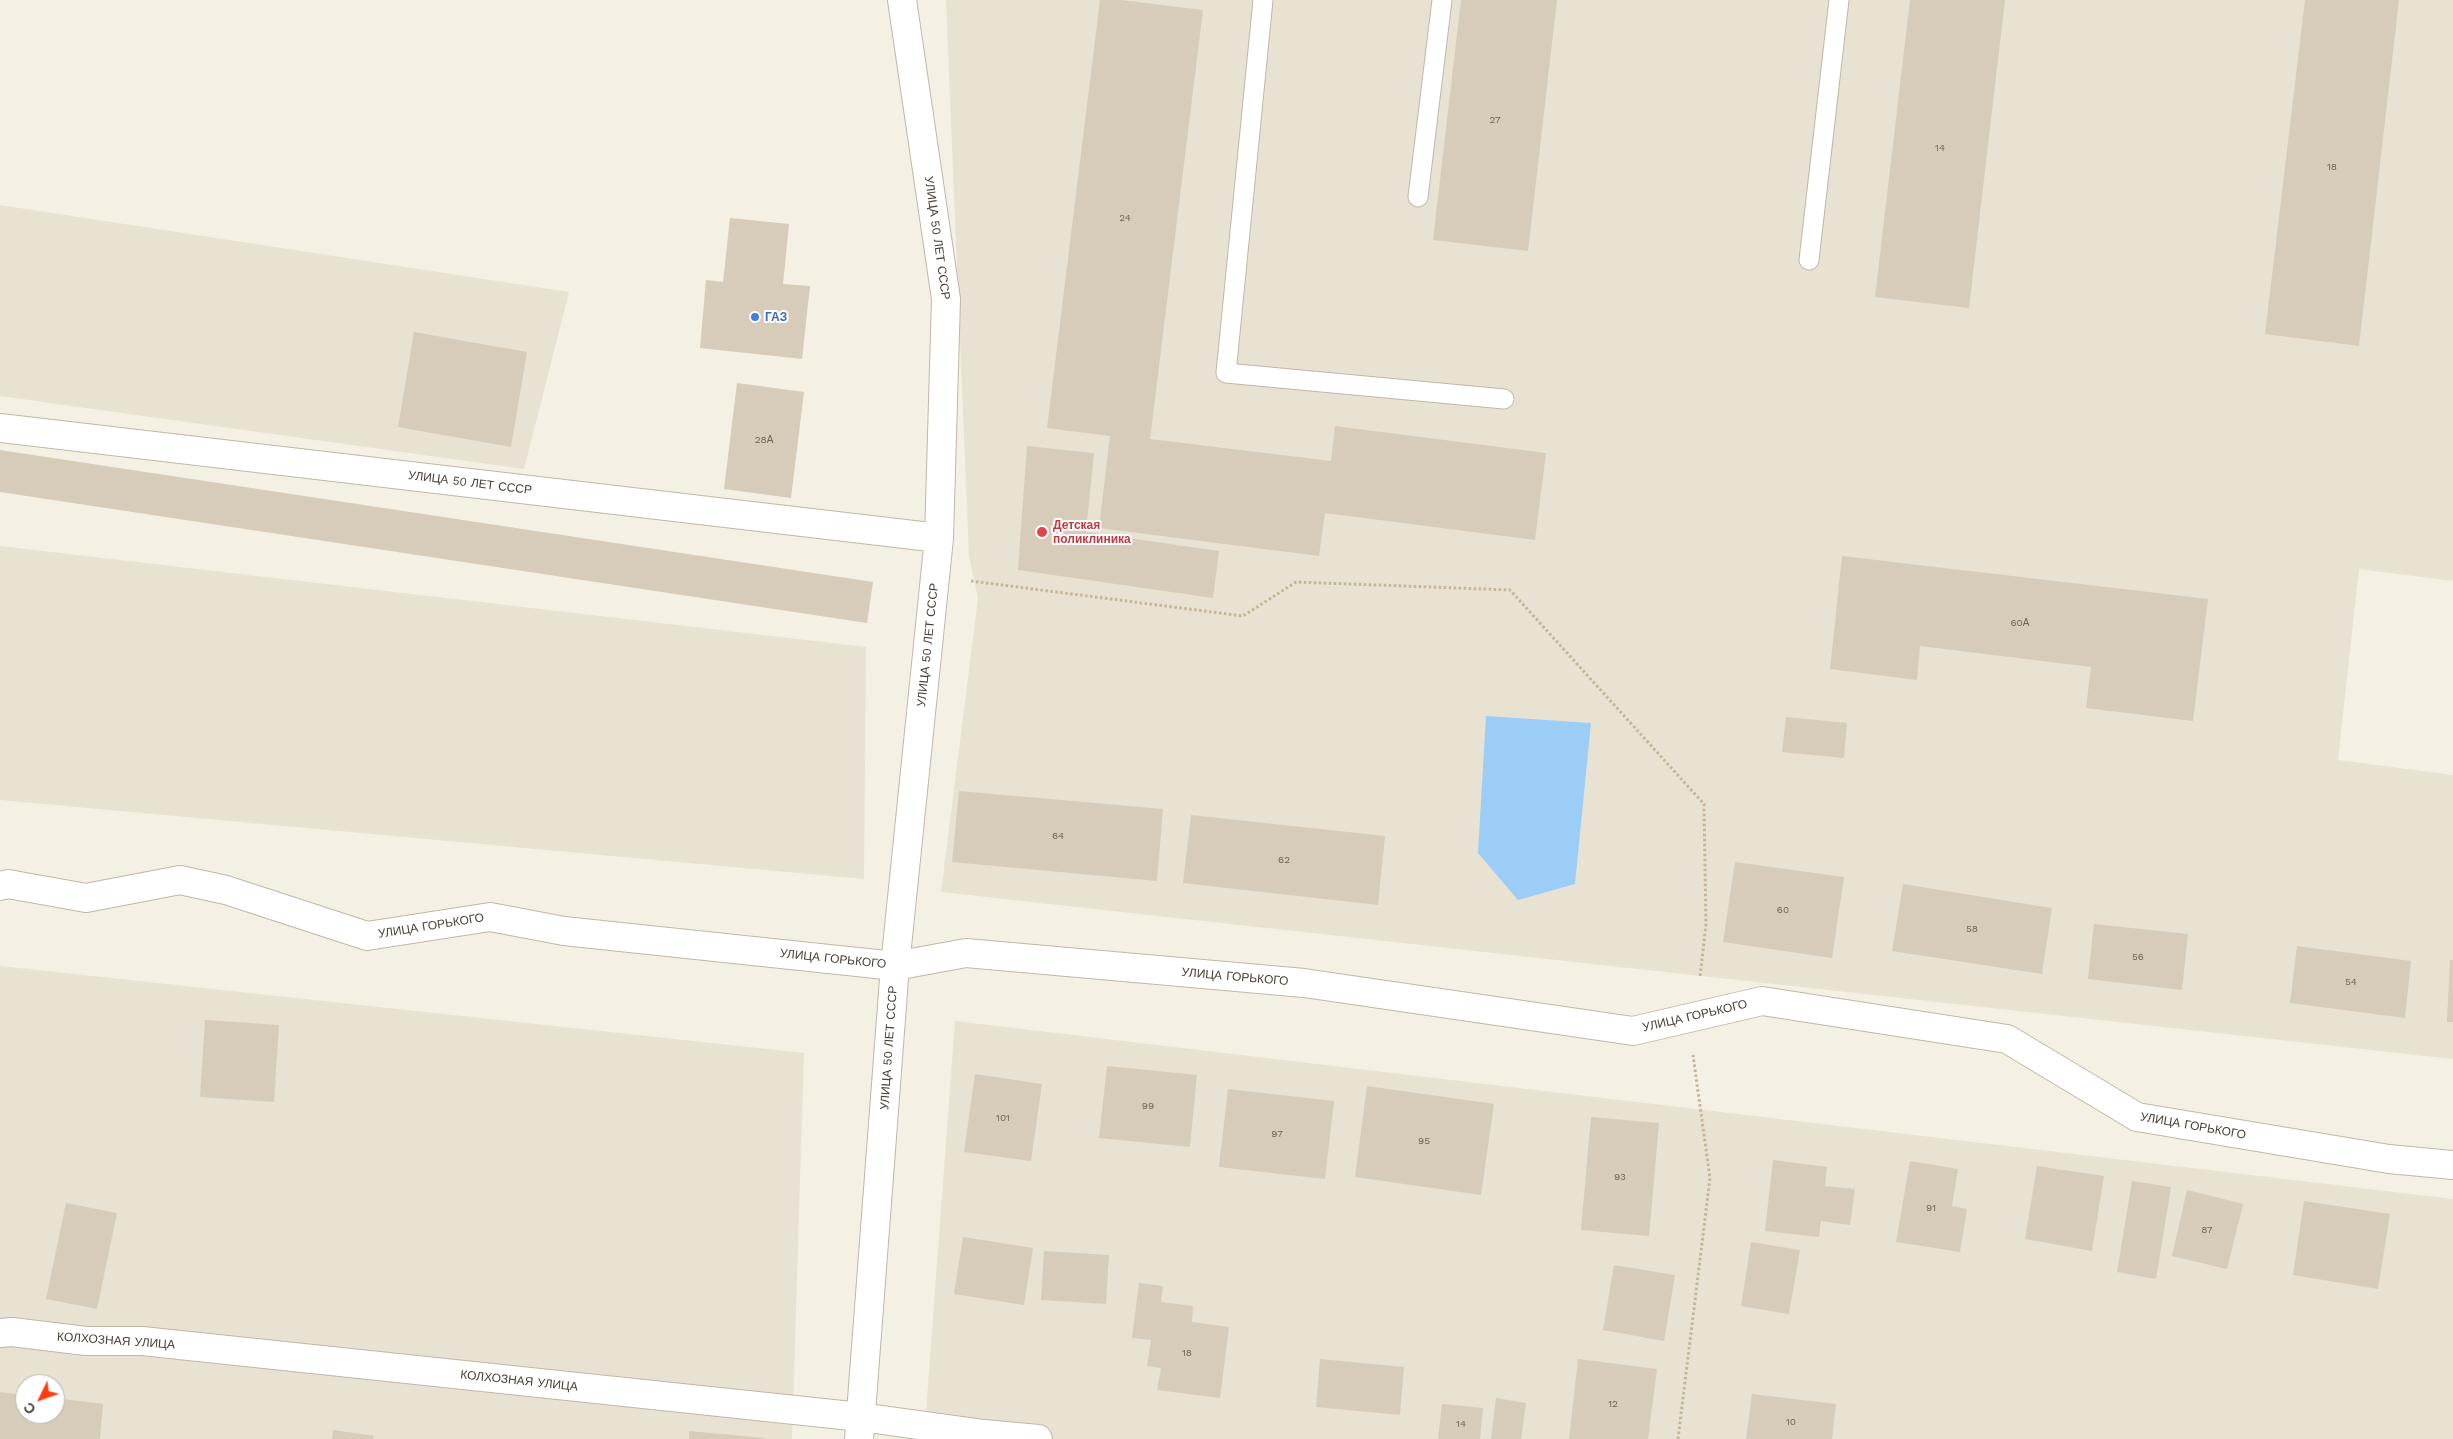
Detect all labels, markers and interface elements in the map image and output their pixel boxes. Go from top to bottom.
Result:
house number: 27 [1489,114,1501,126]
house number: 14 [1935,142,1945,154]
house number: 18 [2327,161,2337,173]
street label: УЛИЦА 50 ЛЕТ СССР [921,175,953,301]
house number: 24 [1119,212,1131,224]
place label: ГАЗ [765,310,787,324]
marker: ГАЗ [749,311,761,323]
house number: 28А [755,434,773,446]
street label: УЛИЦА 50 ЛЕТ СССР [407,468,533,498]
place label: Детская поликлиника [1053,518,1131,546]
marker: Детская поликлиника [1035,525,1049,539]
street label: УЛИЦА 50 ЛЕТ СССР [914,582,942,708]
house number: 60А [2011,617,2029,629]
house number: 64 [1052,830,1064,842]
house number: 62 [1278,854,1290,866]
house number: 60 [1777,904,1789,916]
street label: УЛИЦА ГОРЬКОГО [377,911,485,941]
house number: 58 [1966,923,1978,935]
street label: УЛИЦА ГОРЬКОГО [779,946,887,972]
house number: 56 [2132,951,2144,963]
street label: УЛИЦА ГОРЬКОГО [1181,965,1289,989]
house number: 54 [2345,976,2357,988]
street label: УЛИЦА 50 ЛЕТ СССР [877,985,901,1111]
street label: УЛИЦА ГОРЬКОГО [1641,997,1749,1035]
house number: 99 [1142,1100,1154,1112]
street label: УЛИЦА ГОРЬКОГО [2139,1110,2247,1142]
house number: 101 [996,1112,1010,1124]
house number: 97 [1271,1128,1283,1140]
house number: 95 [1418,1135,1430,1147]
house number: 93 [1614,1171,1626,1183]
house number: 91 [1926,1202,1936,1214]
house number: 87 [2201,1224,2213,1236]
street label: КОЛХОЗНАЯ УЛИЦА [57,1330,175,1352]
house number: 18 [1182,1347,1192,1359]
street label: КОЛХОЗНАЯ УЛИЦА [459,1368,579,1394]
north arrow [15,1374,65,1424]
house number: 12 [1608,1398,1618,1410]
text: С [20,1399,39,1417]
house number: 10 [1786,1416,1796,1428]
house number: 14 [1456,1418,1466,1430]

